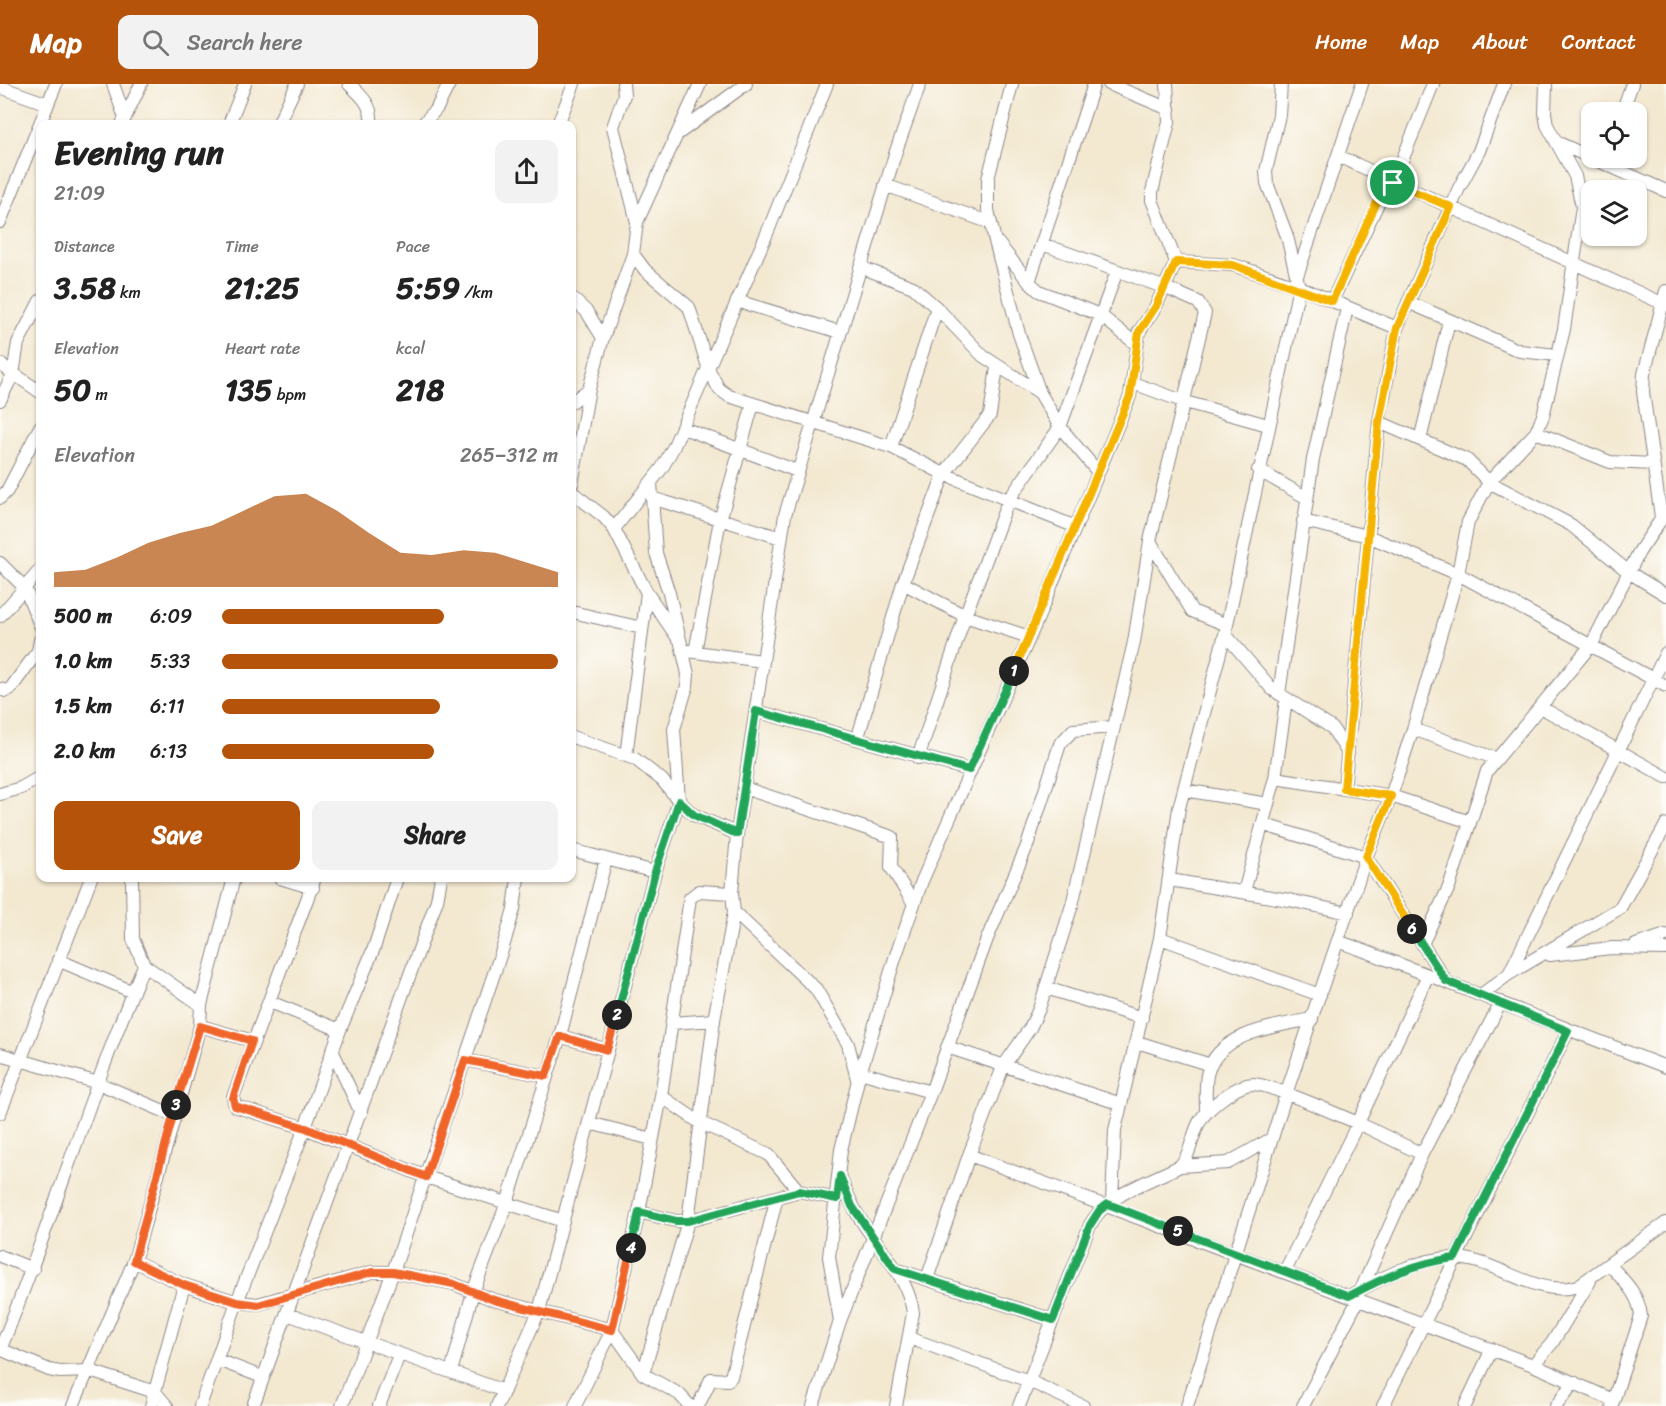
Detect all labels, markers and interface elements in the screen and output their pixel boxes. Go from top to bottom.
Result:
search box [118,15,538,69]
text: Map [30,18,82,67]
text: Search here [187,23,303,62]
text: Home [1315,23,1367,61]
text: Map [1400,23,1439,61]
text: About [1472,23,1529,61]
text: Contact [1562,23,1636,61]
icon: search [139,26,172,59]
map controls [1581,102,1647,246]
button: locate [1581,102,1647,168]
text: Evening run [54,124,224,182]
button: share [495,140,558,203]
pin [1367,157,1418,208]
icon: arrive [1376,166,1409,199]
text: 21:09 [54,176,105,211]
button: layers [1581,180,1647,246]
text: Distance [54,232,115,261]
text: Time [225,232,259,261]
text: Pace [396,232,430,261]
text: 3.58 [54,261,116,315]
text: 21:25 [225,261,300,315]
text: 5:59 [396,261,460,315]
text: km [116,278,141,307]
text: /km [460,278,493,307]
text: Elevation [54,334,119,363]
text: Heart rate [225,334,300,363]
text: kcal [396,334,425,363]
text: 50 [54,363,91,417]
text: 135 [225,363,273,417]
text: 218 [396,363,444,417]
text: m [91,380,108,409]
text: bpm [273,380,306,409]
text: Elevation [54,438,135,473]
text: 265–312 m [460,438,558,473]
text: 500 m [54,599,112,634]
text: 6:09 [150,599,192,634]
text: 1.0 km [54,644,112,679]
text: 5:33 [150,644,190,679]
pin: 1 [999,656,1029,686]
text: 1 [1011,656,1017,685]
text: 1.5 km [54,689,112,724]
text: 6:11 [150,689,185,724]
text: 2.0 km [54,734,115,769]
text: 6:13 [150,734,187,769]
button: Save [54,801,300,870]
button: Share [312,801,558,870]
pin: 6 [1397,914,1427,944]
text: 6 [1407,914,1417,943]
pin: 2 [602,1000,632,1030]
text: 2 [612,1000,622,1029]
pin: 3 [161,1090,191,1120]
text: 3 [172,1090,180,1119]
pin: 5 [1163,1216,1193,1246]
text: 5 [1173,1216,1183,1245]
pin: 4 [616,1233,646,1263]
text: 4 [626,1233,636,1262]

